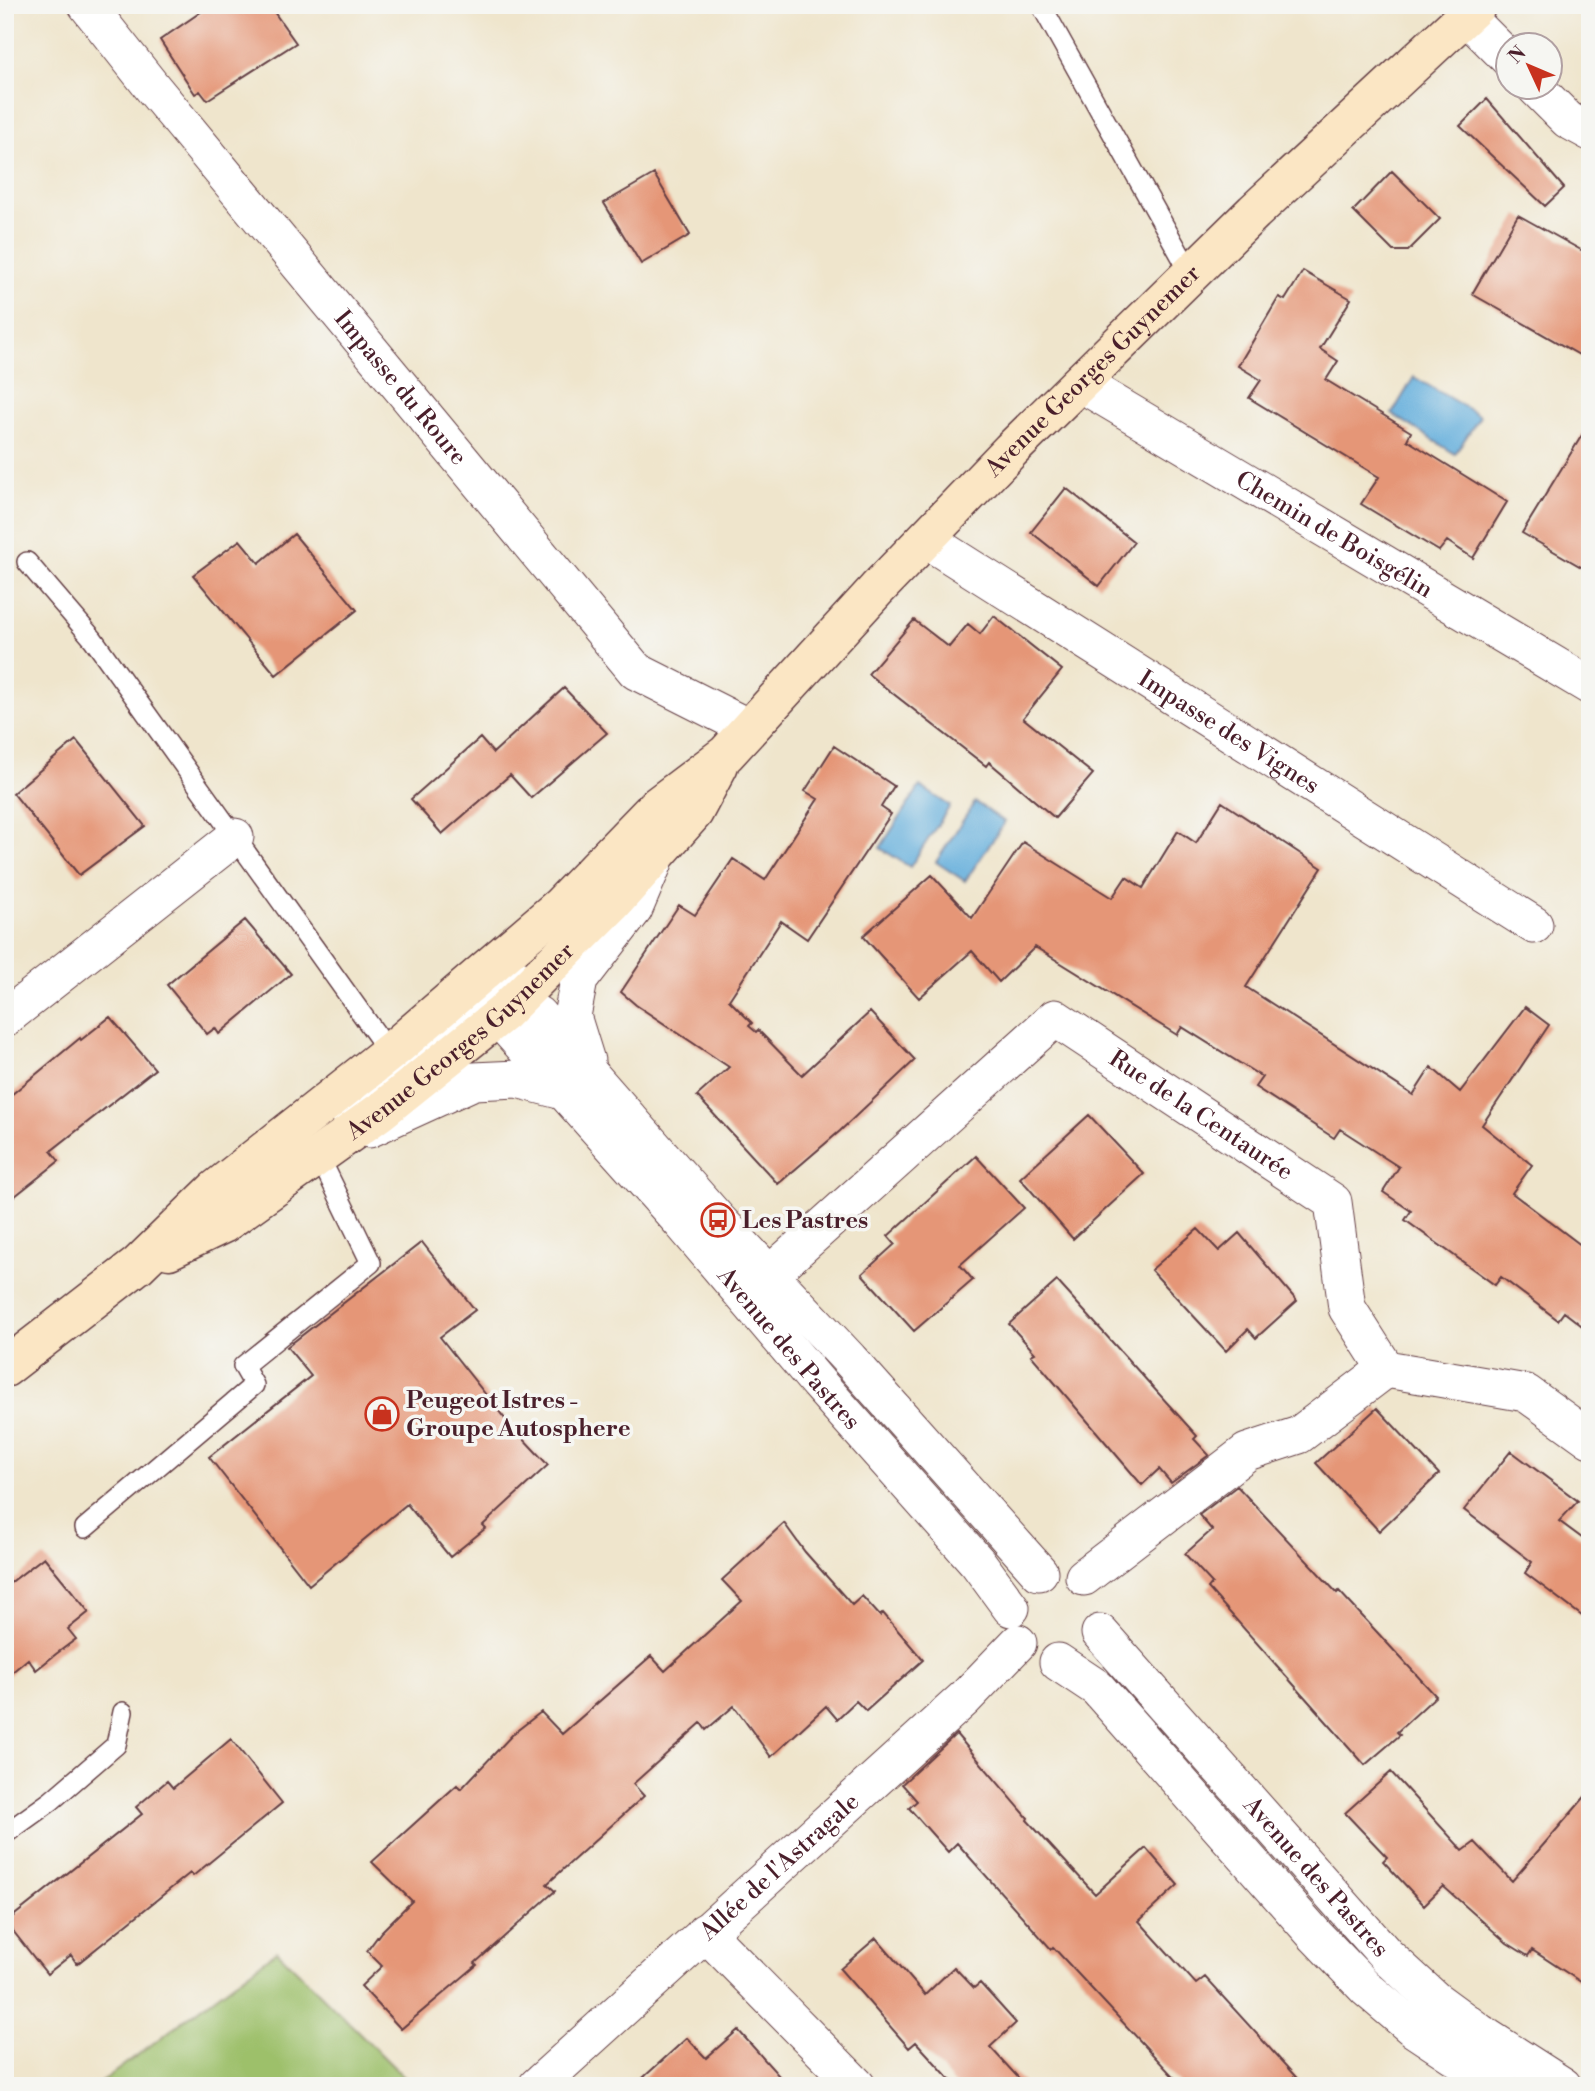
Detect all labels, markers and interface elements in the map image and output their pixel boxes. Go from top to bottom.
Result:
north arrow [1494,32,1564,102]
text: N [1504,41,1531,69]
street label: Avenue Georges Guynemer [978,259,1207,484]
street label: Impasse du Roure [327,305,473,472]
street label: Chemin de Boisgélin [1230,465,1438,605]
street label: Impasse des Vignes [1132,664,1325,801]
street label: Avenue Georges Guynemer [340,936,581,1148]
street label: Rue de la Centaurée [1103,1044,1298,1187]
bus stop icon: Les Pastres [699,1201,737,1239]
place label: Les Pastres [742,1206,868,1236]
street label: Avenue des Pastres [710,1261,866,1436]
place label: Peugeot Istres - Groupe Autosphere [406,1386,631,1444]
shop icon: Peugeot Istres - Groupe Autosphere [363,1395,401,1433]
street label: Allée de l'Astragale [693,1787,866,1948]
street label: Avenue des Pastres [1236,1790,1395,1964]

